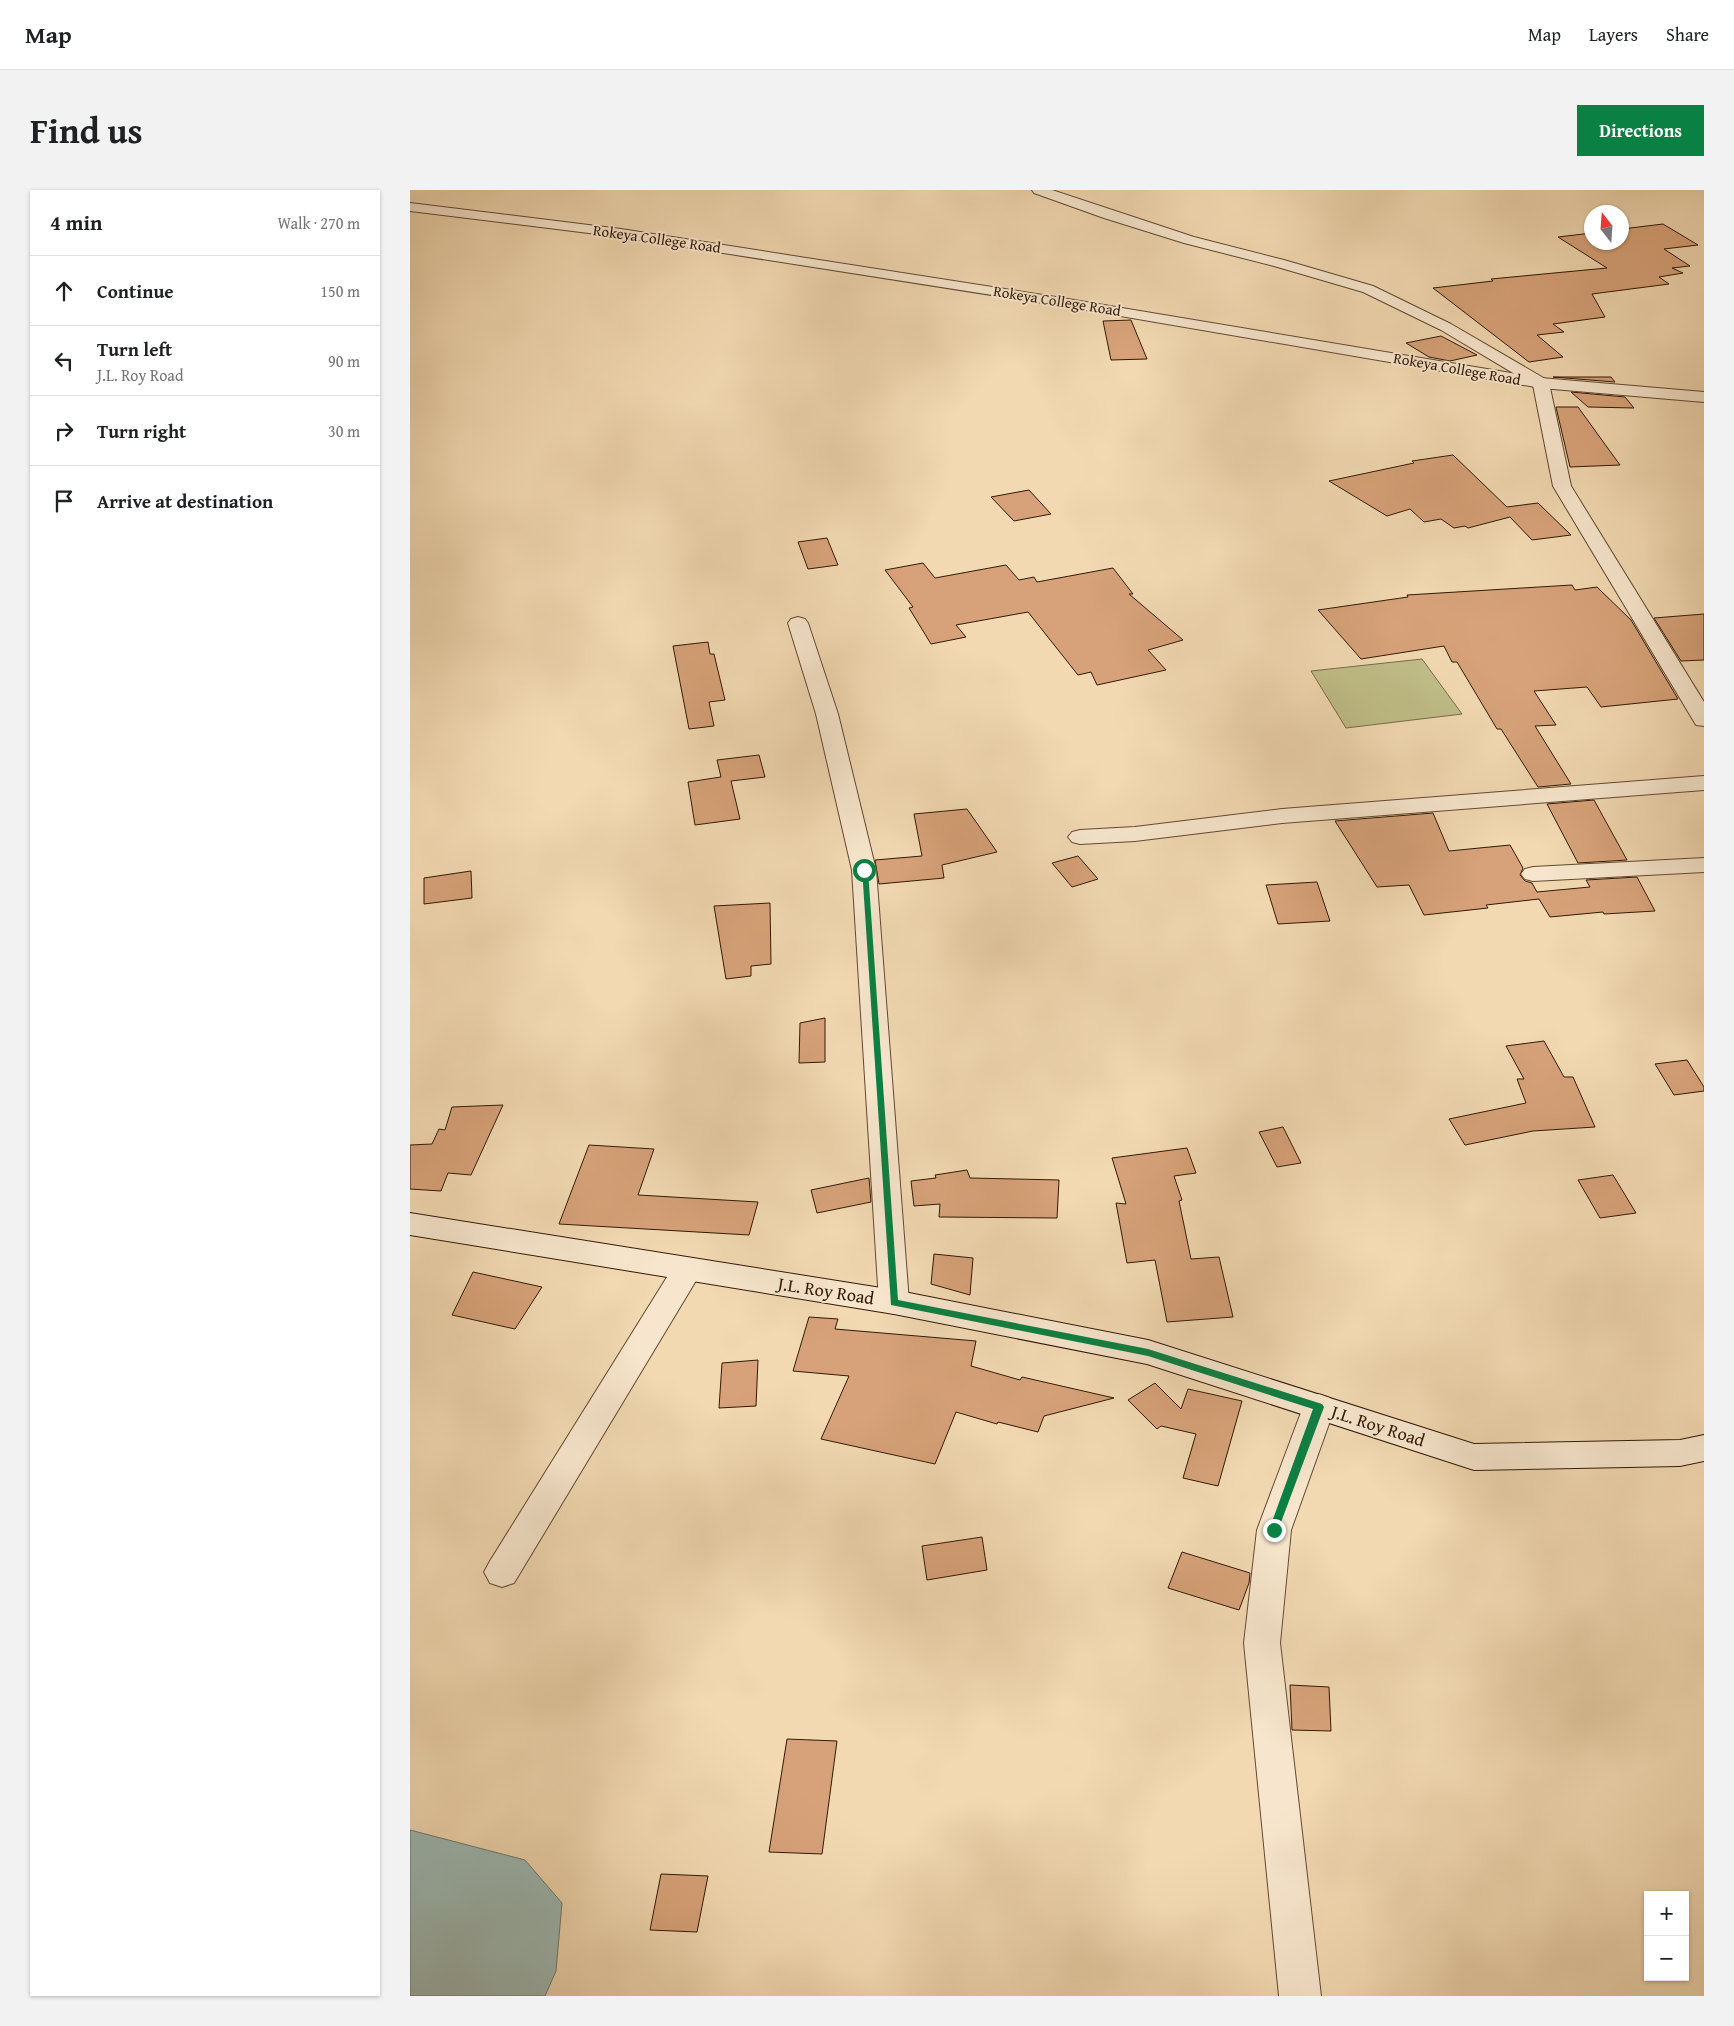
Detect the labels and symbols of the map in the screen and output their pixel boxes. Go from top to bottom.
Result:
north arrow [1584,205,1629,250]
street label: Rokeya College Road [592,219,722,258]
street label: Rokeya College Road [992,280,1122,321]
street label: Rokeya College Road [1392,347,1522,390]
route start [853,859,876,882]
street label: J.L. Roy Road [774,1269,877,1312]
street label: J.L. Roy Road [1326,1397,1429,1454]
route end [1263,1519,1286,1542]

